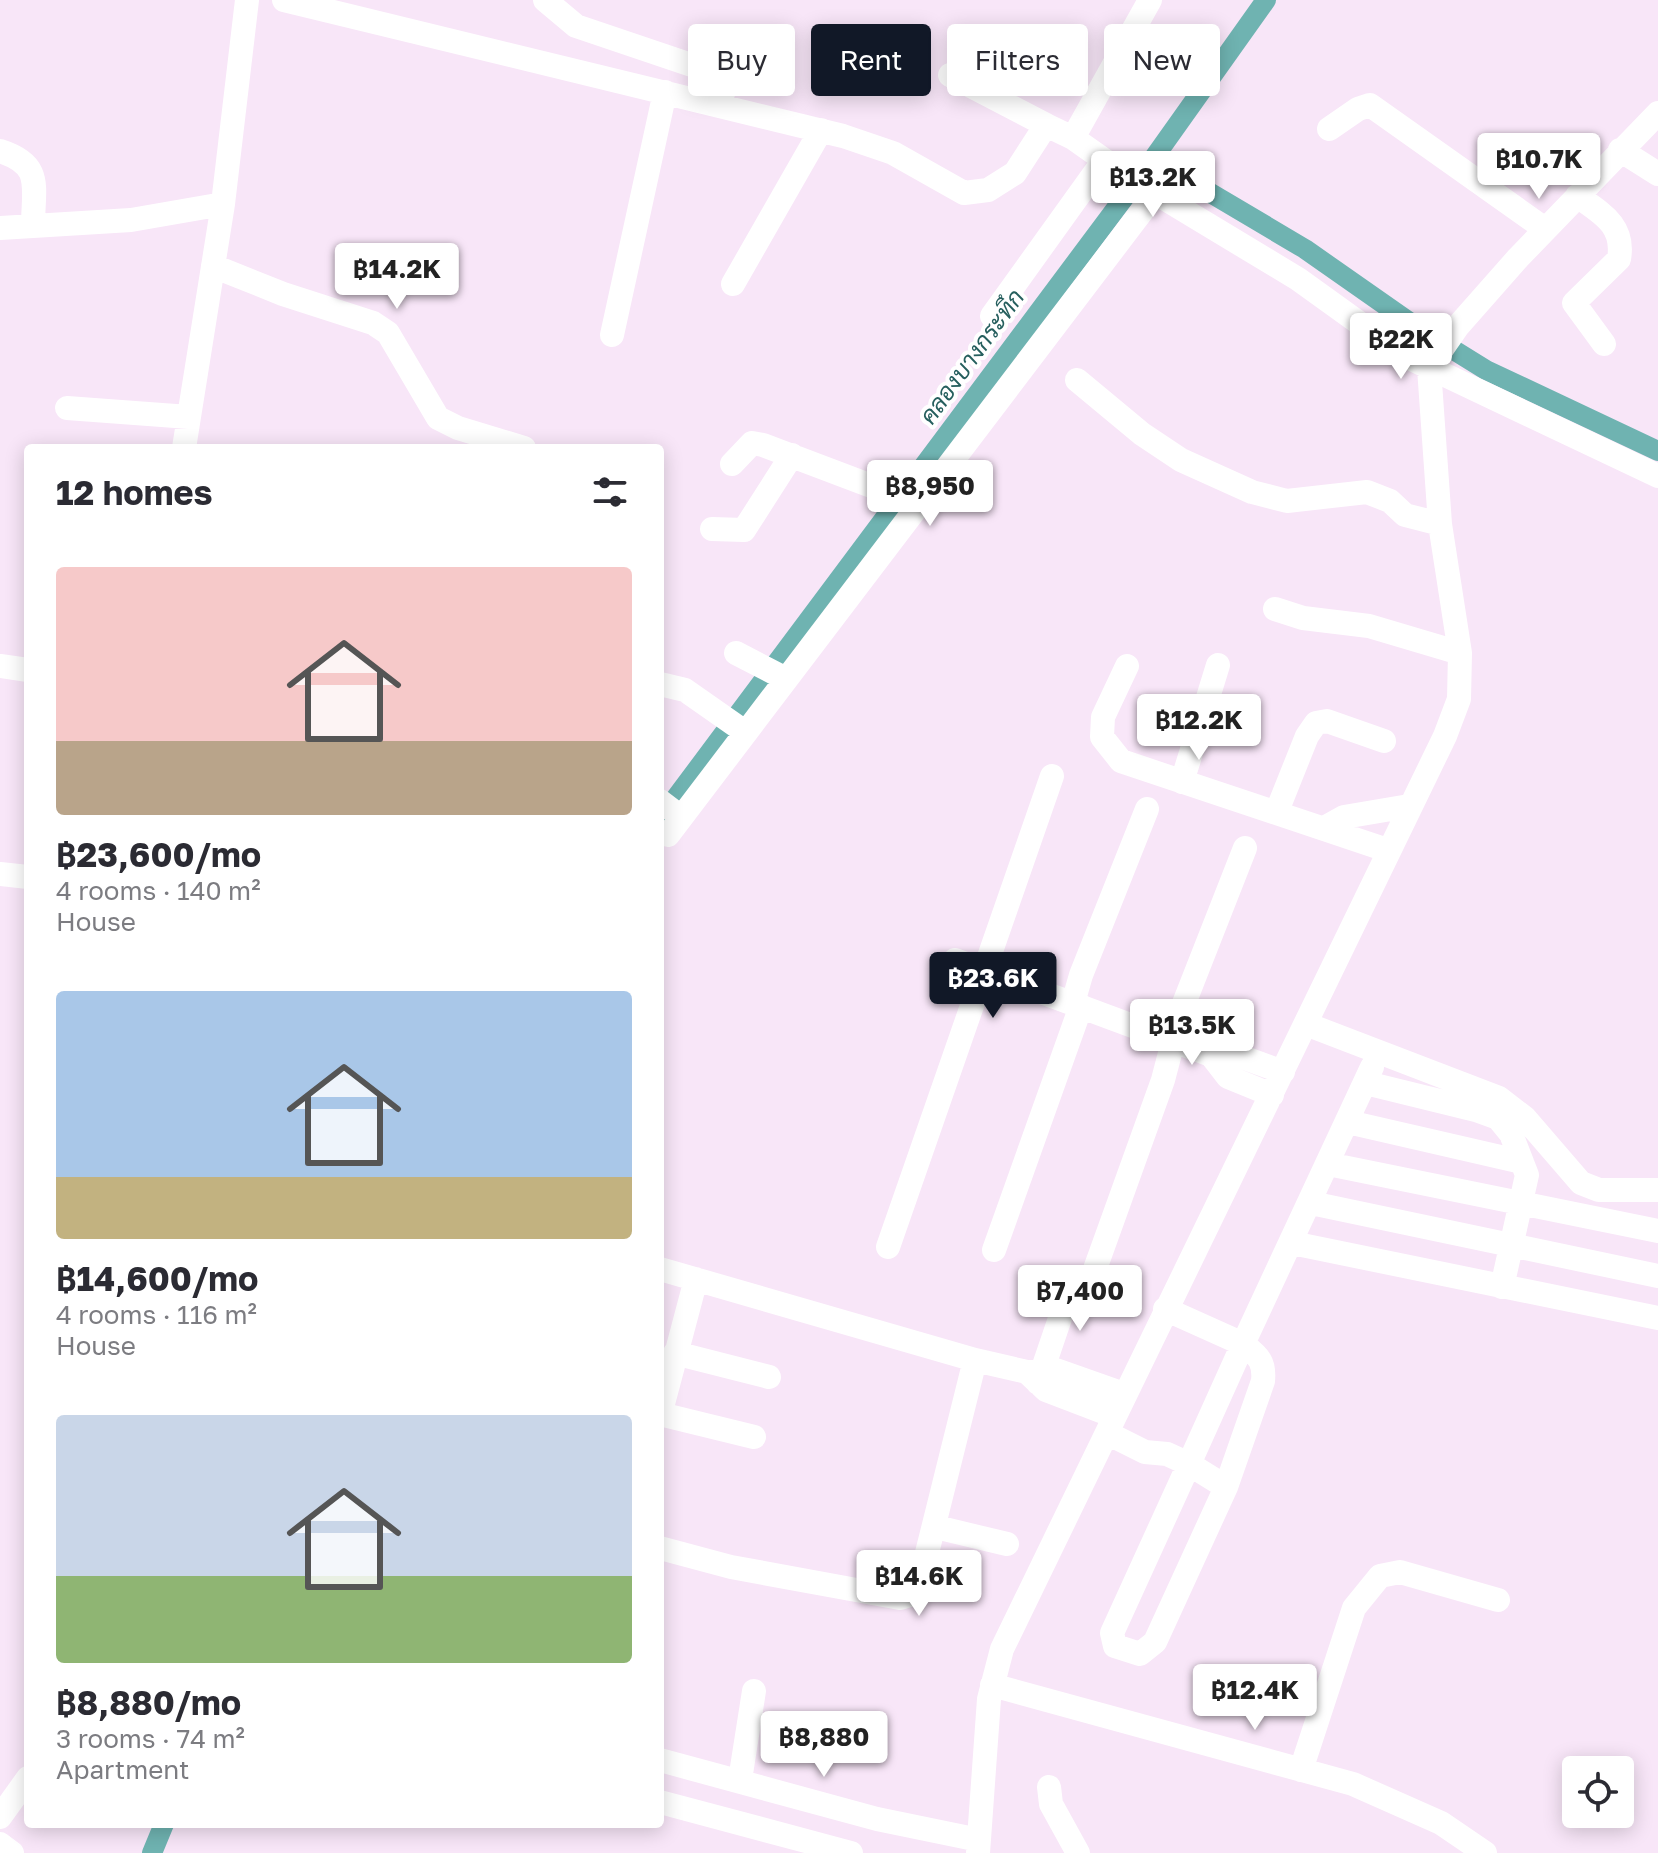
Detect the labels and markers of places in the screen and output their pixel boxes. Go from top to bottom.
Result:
pin: ฿10.7K [1474,133,1604,201]
pin: ฿13.2K [1088,151,1218,219]
pin: ฿14.2K [332,243,462,311]
pin: ฿22K [1354,313,1448,381]
pin: ฿8,950 [865,460,995,528]
pin: ฿12.2K [1134,694,1264,762]
pin: ฿23.6K [928,952,1058,1020]
pin: ฿13.5K [1127,999,1257,1067]
pin: ฿7,400 [1015,1265,1145,1333]
pin: ฿14.6K [854,1550,984,1618]
pin: ฿12.4K [1190,1664,1320,1732]
pin: ฿8,880 [759,1711,889,1779]

